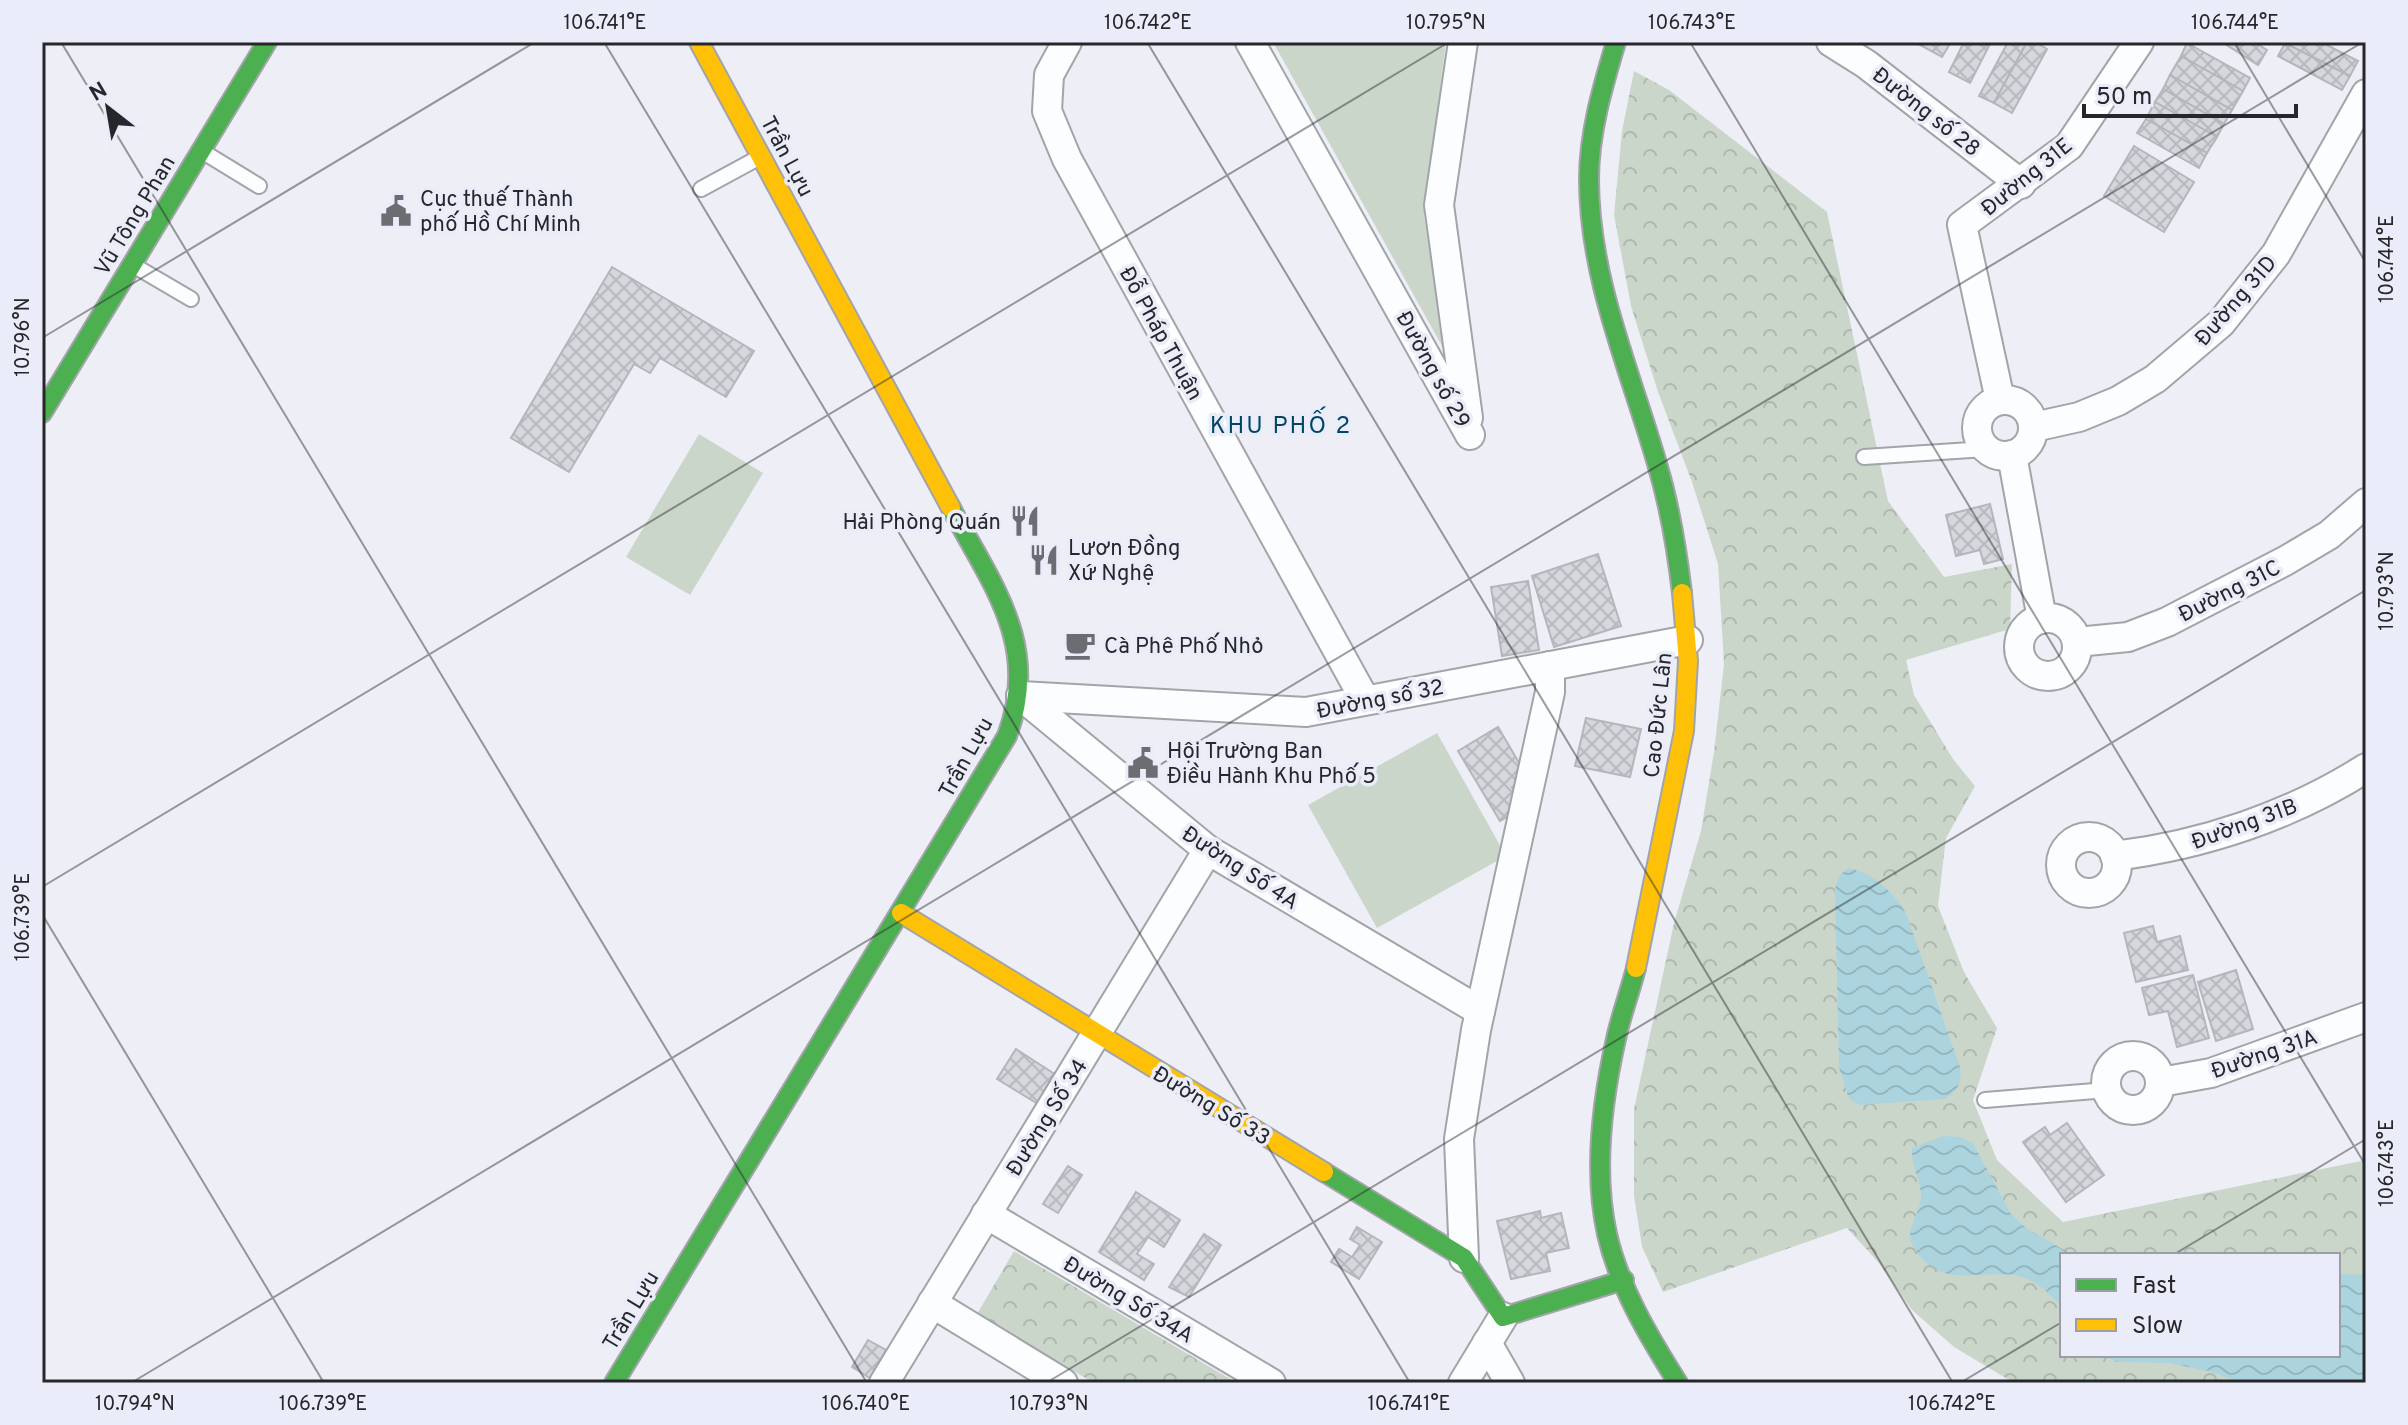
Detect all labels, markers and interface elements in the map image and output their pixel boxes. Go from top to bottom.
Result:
text: 106.741°E [563,11,647,37]
text: 106.742°E [1104,11,1192,37]
text: 10.795°N [1406,11,1486,37]
text: 106.743°E [1648,11,1736,37]
text: 106.744°E [2191,11,2279,37]
street label: Đường số 28 [1866,61,1986,164]
north arrow [68,68,148,148]
scale bar [2084,68,2296,118]
text: N [85,77,113,109]
text: 50 m [2096,83,2152,113]
street label: Trần Lựu [753,111,820,202]
street label: Đường 31E [1976,133,2079,223]
street label: Vũ Tông Phan [90,151,183,281]
place label: Cục thuế Thành phố Hồ Chí Minh [420,185,581,239]
public building icon: Cục thuế Thành phố Hồ Chí Minh [379,194,413,228]
text: 106.744°E [2375,215,2401,303]
street label: Đường 31D [2190,251,2284,353]
street label: Đỗ Pháp Thuận [1112,262,1209,406]
text: 10.796°N [11,297,37,377]
street label: Đường số 29 [1389,306,1477,433]
district label: KHU PHỐ 2 [1210,406,1352,442]
restaurant icon: Hải Phòng Quán [1008,504,1042,538]
place label: Hải Phòng Quán [842,510,1001,537]
place label: Lươn Đồng Xứ Nghệ [1068,534,1181,588]
restaurant icon: Lươn Đồng Xứ Nghệ [1027,543,1061,577]
text: 10.793°N [2375,551,2401,631]
street label: Đường 31C [2175,555,2286,629]
cafe icon: Cà Phê Phố Nhỏ [1063,628,1097,662]
place label: Cà Phê Phố Nhỏ [1104,632,1263,661]
street label: Cao Đức Lân [1639,651,1680,779]
street label: Đường số 32 [1314,673,1446,726]
street label: Trần Lựu [932,712,1000,803]
place label: Hội Trường Ban Điều Hành Khu Phố 5 [1167,739,1376,791]
public building icon: Hội Trường Ban Điều Hành Khu Phố 5 [1126,746,1160,780]
street label: Đường 31B [2188,794,2302,857]
street label: Đường Số 4A [1176,820,1304,917]
text: 106.739°E [11,873,37,961]
street label: Đường 31A [2208,1025,2322,1086]
street label: Đường Số 34 [1000,1054,1095,1182]
street label: Đường Số 33 [1147,1060,1275,1153]
text: 106.743°E [2375,1119,2401,1207]
street label: Đường Số 34A [1058,1250,1199,1351]
legend [2060,1253,2340,1357]
street label: Trần Lựu [596,1266,666,1356]
text: Fast [2132,1272,2176,1302]
text: Slow [2132,1312,2183,1342]
text: 10.794°N [95,1392,175,1418]
text: 106.739°E [279,1392,367,1418]
text: 106.740°E [822,1392,910,1418]
text: 10.793°N [1009,1392,1089,1418]
text: 106.741°E [1367,1392,1451,1418]
text: 106.742°E [1908,1392,1996,1418]

